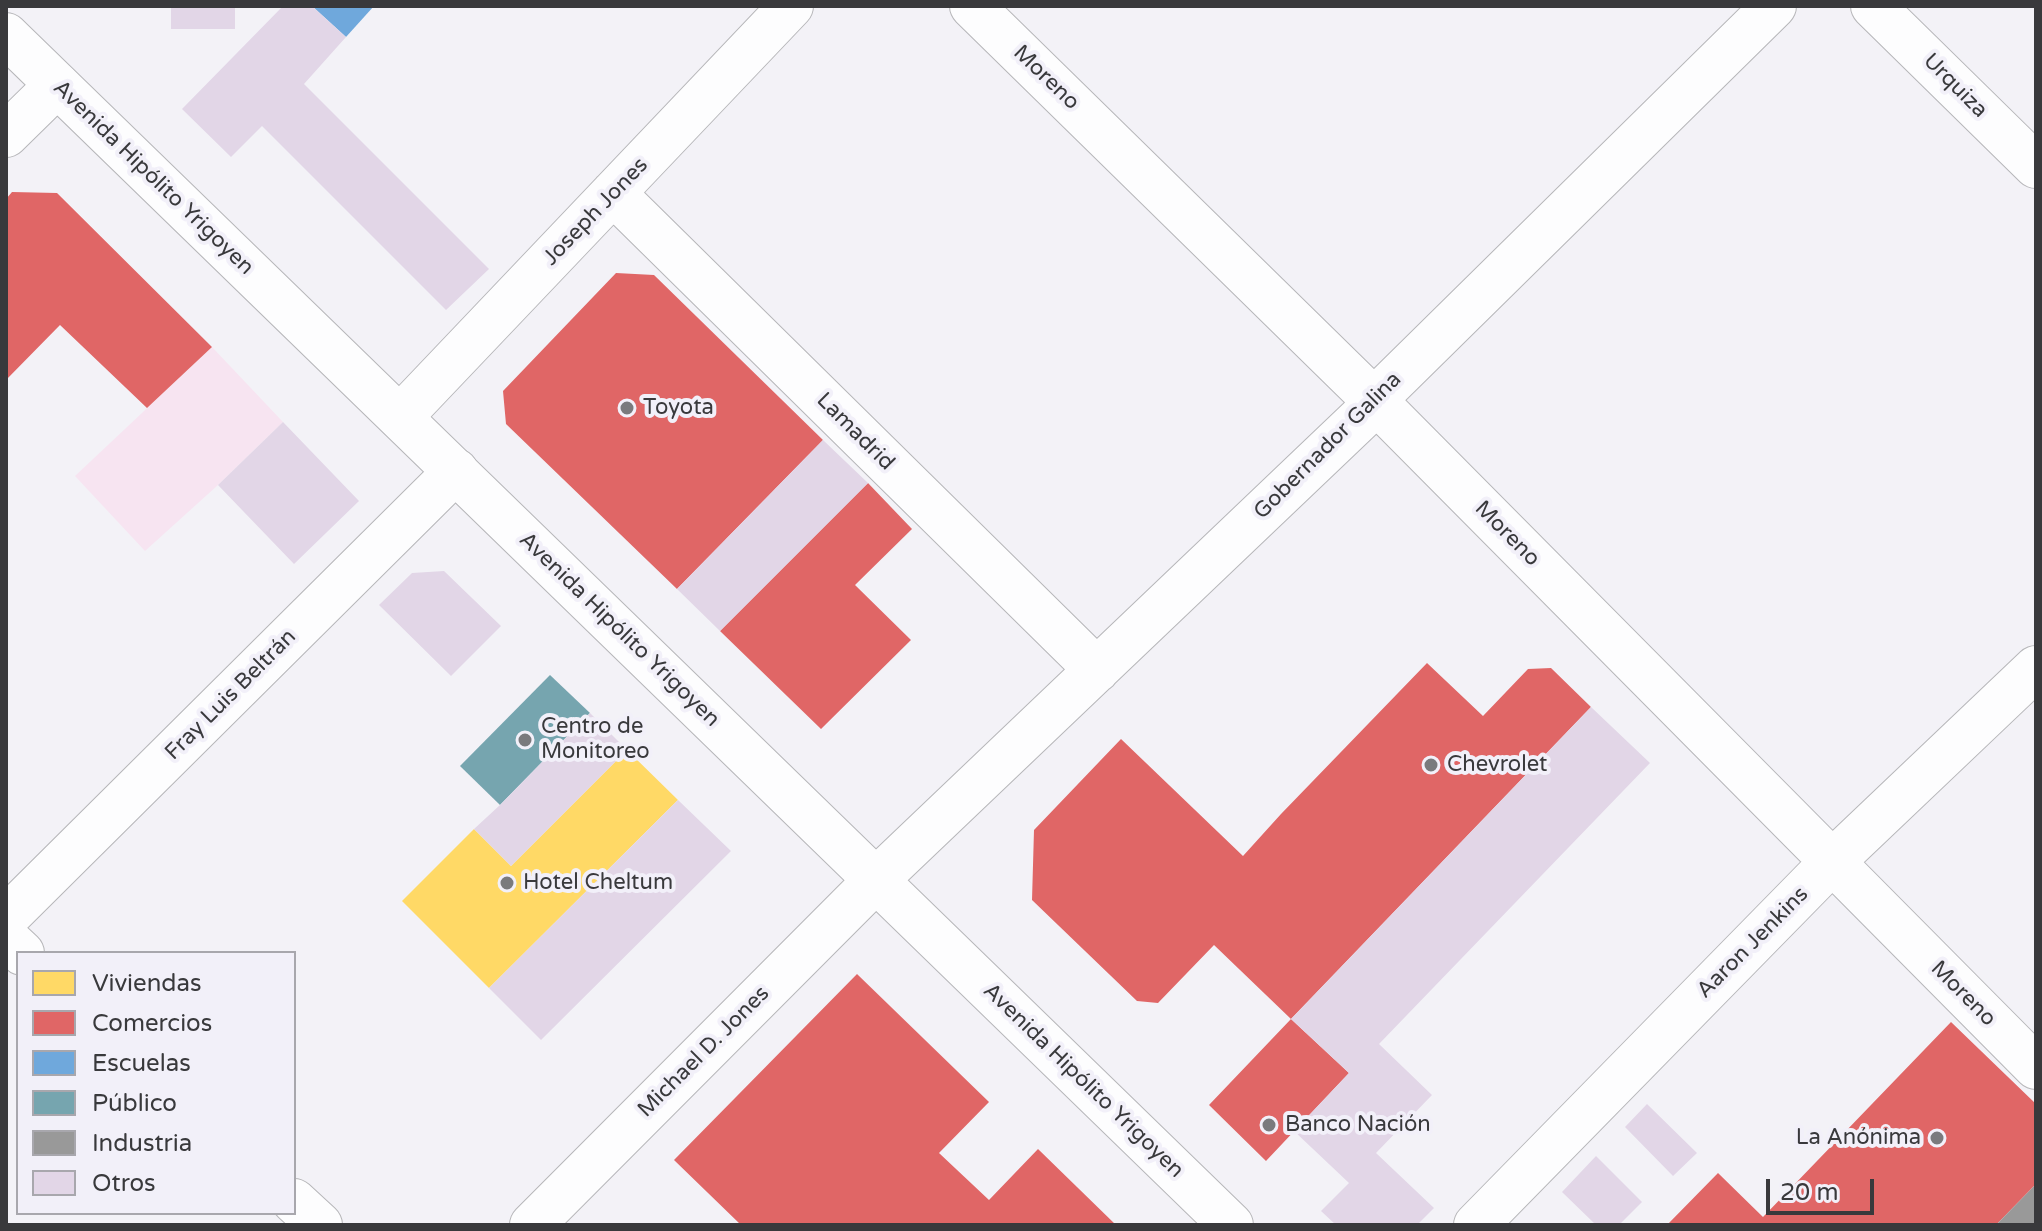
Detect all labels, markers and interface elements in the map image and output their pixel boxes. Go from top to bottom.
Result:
street label: Moreno [1007,40,1085,116]
street label: Urquiza [1917,48,1993,124]
street label: Avenida Hipólito Yrigoyen [47,75,259,281]
street label: Joseph Jones [538,153,654,271]
street label: Gobernador Galina [1249,367,1407,525]
street label: Lamadrid [811,388,899,476]
place label: Toyota [643,395,714,421]
marker: Toyota [618,399,636,417]
street label: Moreno [1469,496,1545,572]
street label: Avenida Hipólito Yrigoyen [513,527,725,733]
street label: Fray Luis Beltrán [160,624,302,766]
place label: Centro de Monitoreo [541,714,650,766]
marker: Centro de Monitoreo [516,731,534,749]
place label: Chevrolet [1447,752,1547,778]
marker: Chevrolet [1422,756,1440,774]
place label: Hotel Cheltum [523,870,673,896]
marker: Hotel Cheltum [498,874,516,892]
street label: Aaron Jenkins [1692,882,1814,1004]
legend [16,951,296,1215]
street label: Moreno [1925,956,2001,1032]
text: Viviendas [92,969,201,998]
street label: Avenida Hipólito Yrigoyen [977,978,1189,1184]
street label: Michael D. Jones [633,981,775,1123]
text: Comercios [92,1009,212,1038]
text: Escuelas [92,1049,191,1078]
text: Público [92,1089,177,1118]
place label: Banco Nación [1285,1112,1431,1138]
marker: Banco Nación [1260,1116,1278,1134]
place label: La Anónima [1796,1125,1921,1151]
text: Industria [92,1129,192,1158]
marker: La Anónima [1928,1129,1946,1147]
scale bar [1770,1163,1878,1213]
text: Otros [92,1169,156,1198]
text: 20 m [1780,1178,1838,1207]

